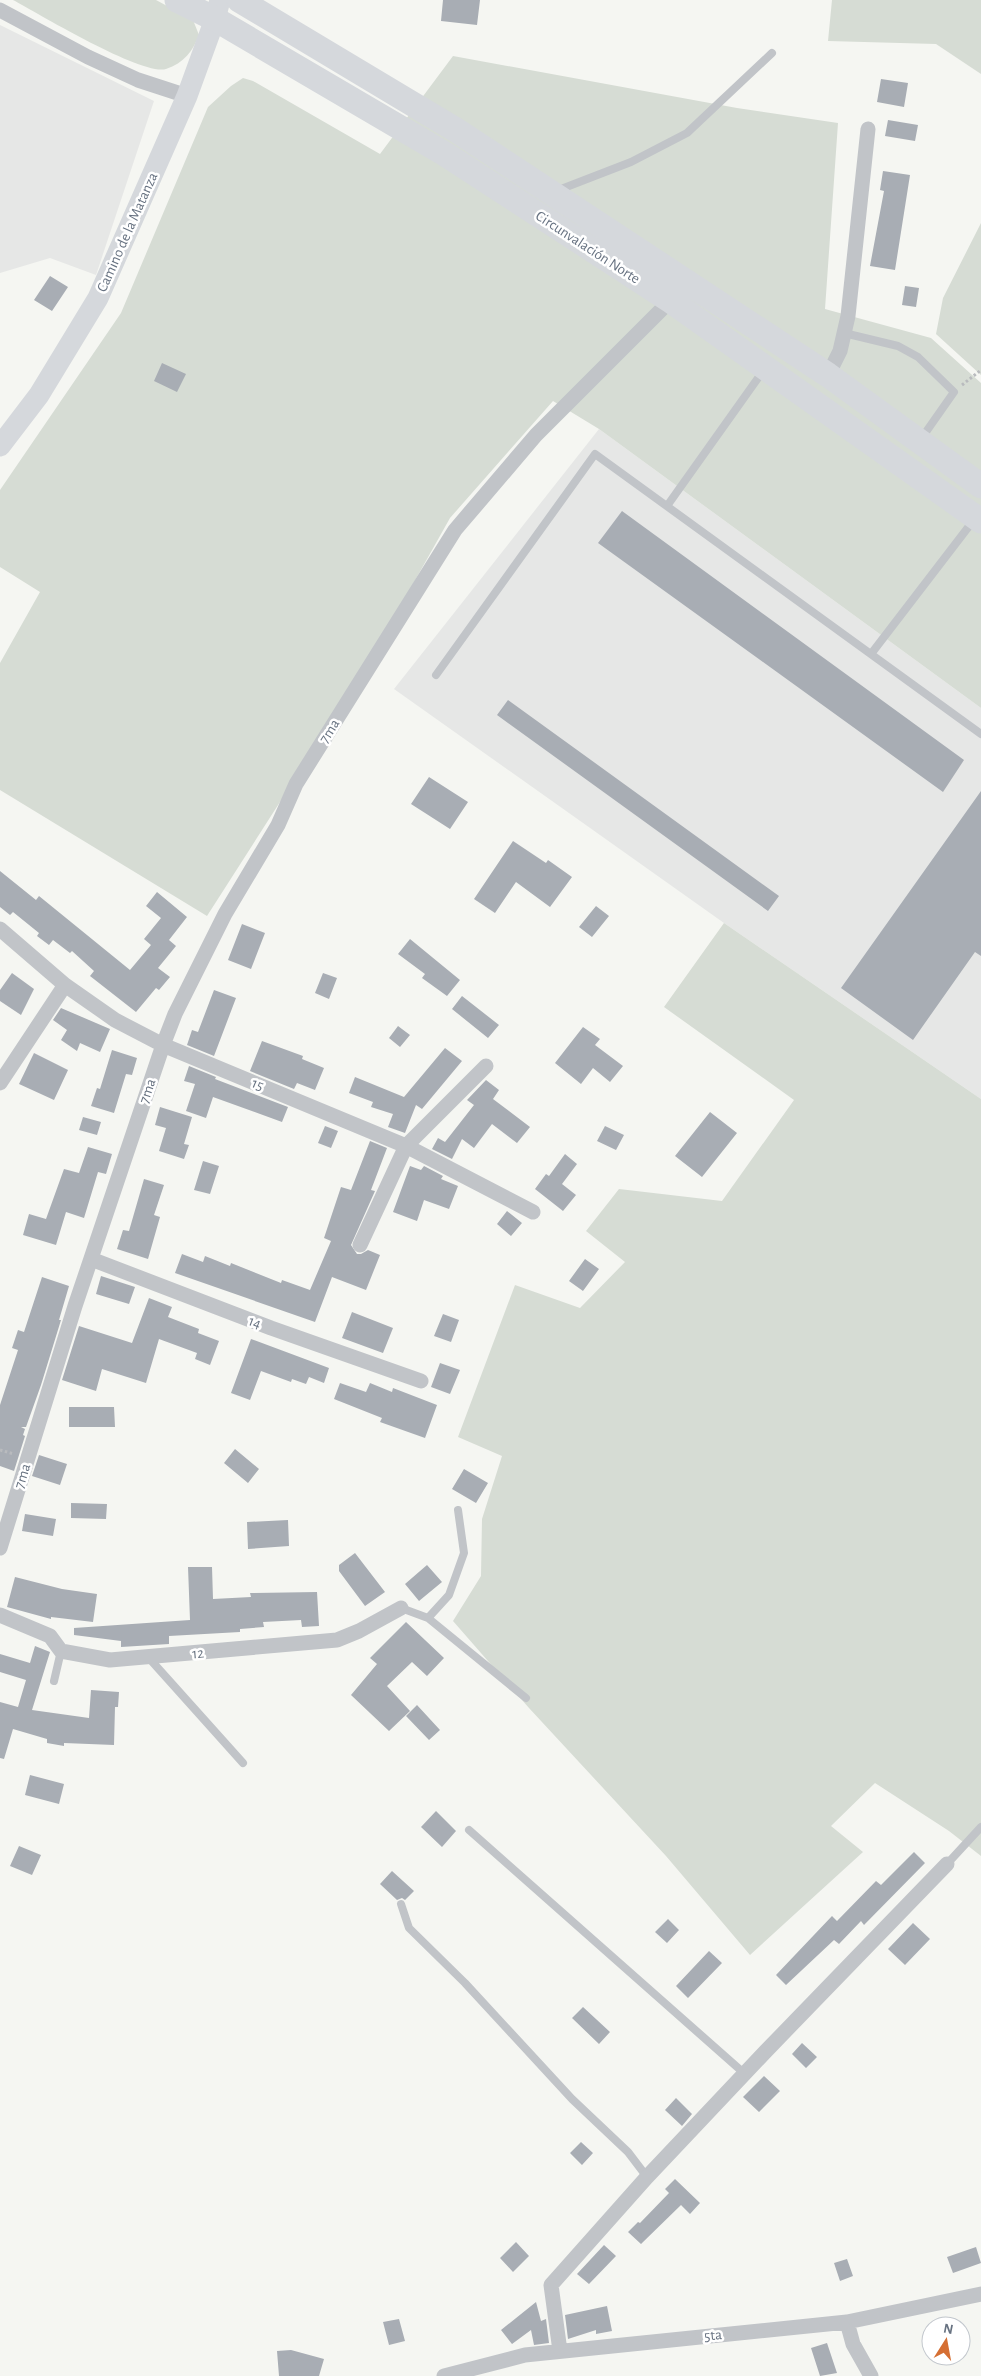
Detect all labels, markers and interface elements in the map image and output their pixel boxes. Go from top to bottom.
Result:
street label: Camino de la Matanza [94,170,161,294]
street label: Circunvalación Norte [533,208,643,287]
street label: 7ma [316,717,342,746]
street label: 15 [250,1075,266,1094]
street label: 7ma [136,1077,159,1106]
street label: 14 [246,1313,263,1332]
street label: 7ma [12,1462,33,1490]
street label: 12 [191,1645,205,1661]
north arrow [921,2316,971,2366]
text: N [942,2321,954,2337]
street label: 5ta [703,2327,723,2344]

